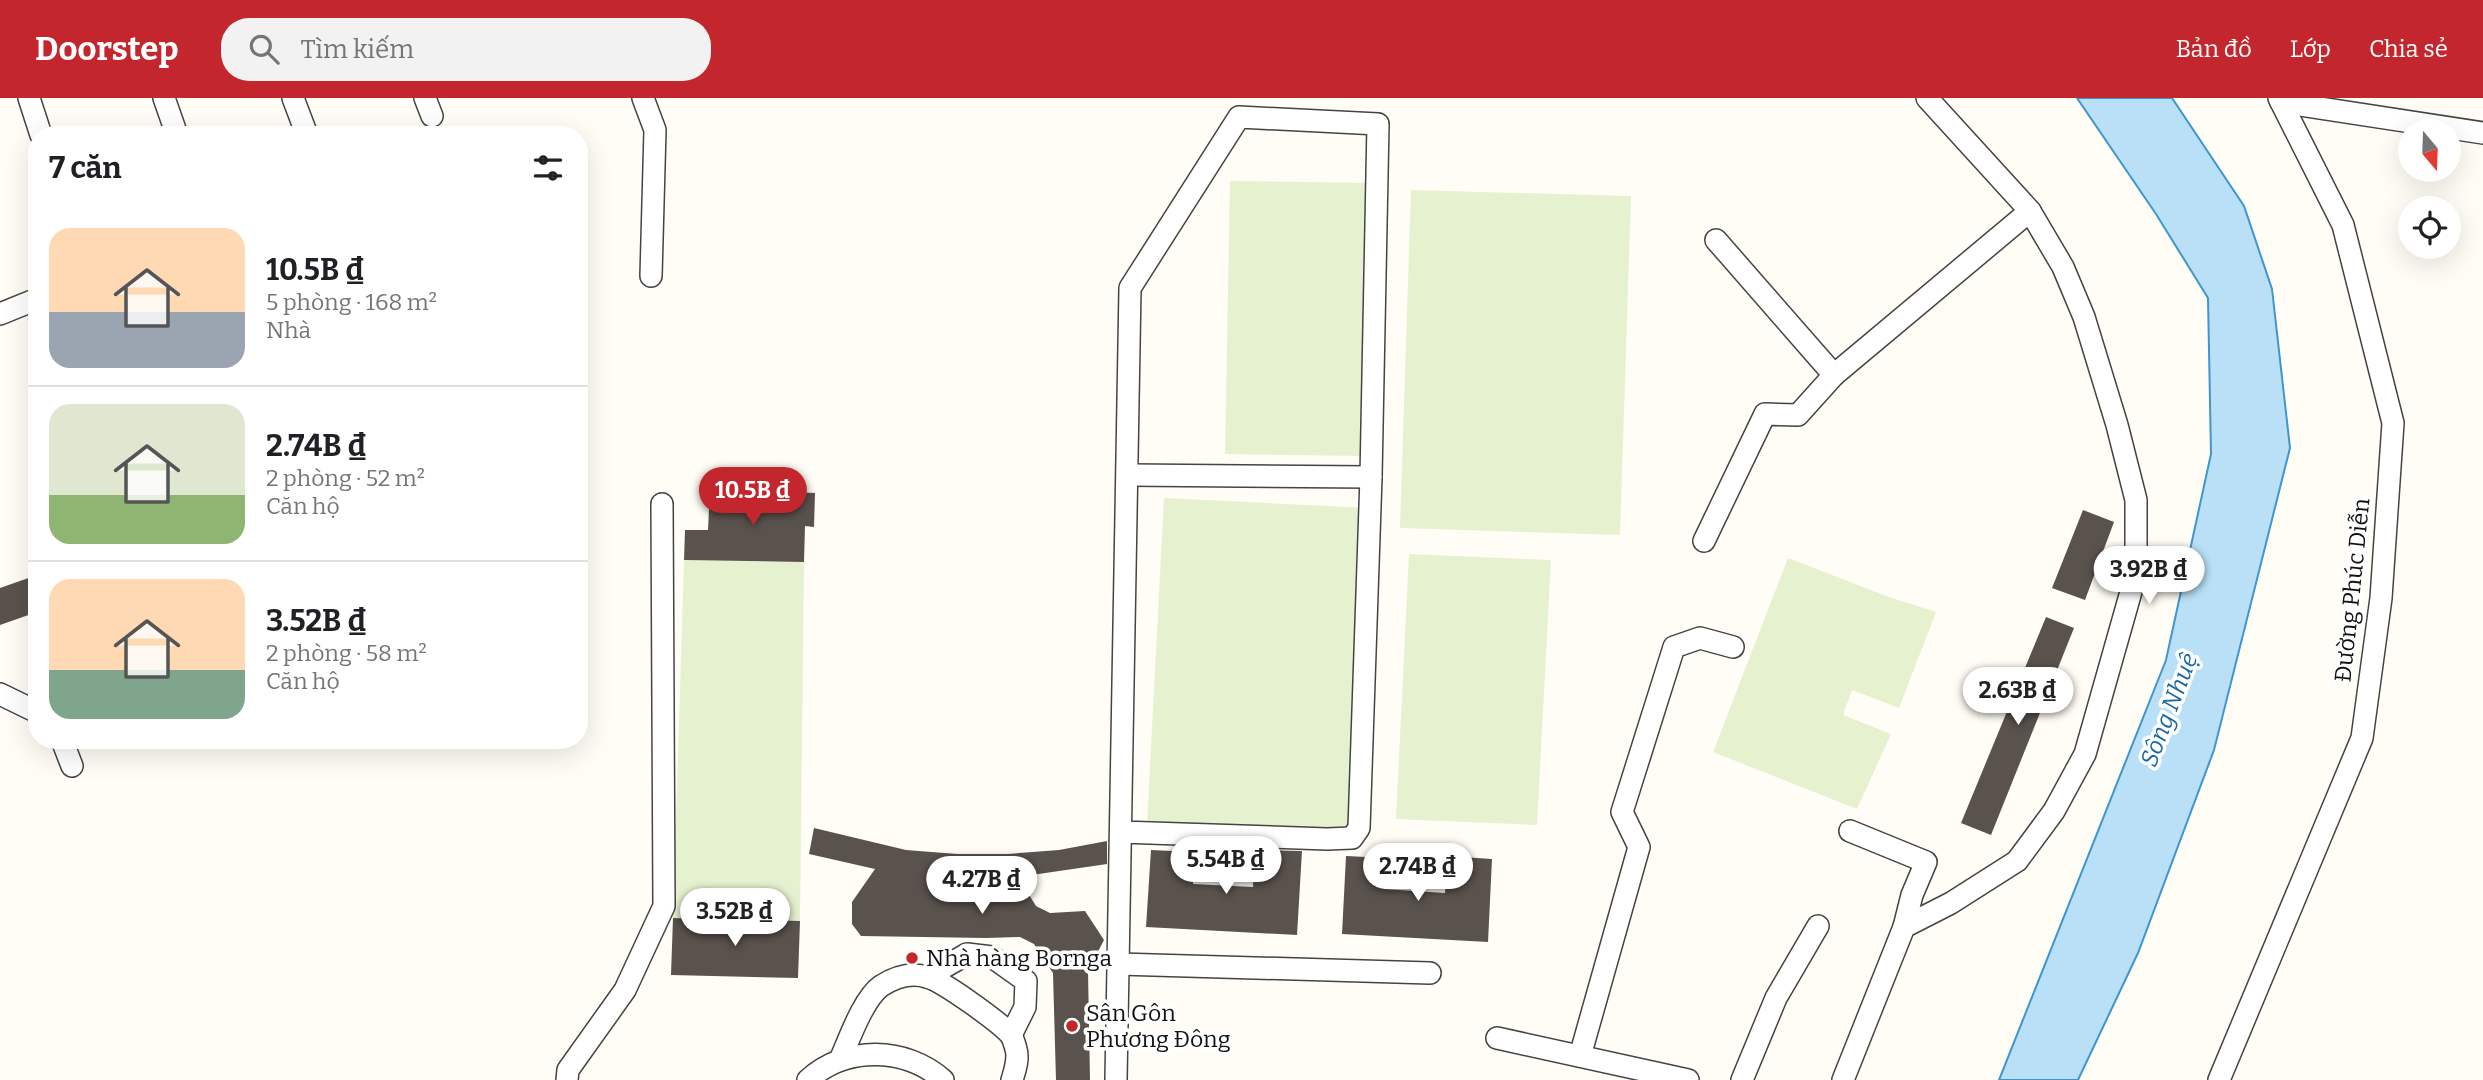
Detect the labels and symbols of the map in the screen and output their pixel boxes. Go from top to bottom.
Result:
north arrow [2398,119,2460,182]
pin: 10.5B ₫ [688,468,818,527]
street label: Đường Phúc Diễn [2328,496,2376,683]
pin: 3.92B ₫ [2084,546,2214,606]
water label: Sông Nhuệ [2135,649,2203,771]
pin: 2.63B ₫ [1953,668,2083,727]
pin: 5.54B ₫ [1161,836,1291,896]
pin: 2.74B ₫ [1353,844,1483,903]
pin: 4.27B ₫ [917,856,1047,916]
pin: 3.52B ₫ [670,888,800,948]
place label: Nhà hàng Bornga [926,944,1112,972]
marker: Nhà hàng Bornga [904,950,920,966]
place label: Sân Gôn Phương Đông [1086,999,1231,1053]
marker: Sân Gôn Phương Đông [1064,1018,1080,1034]

